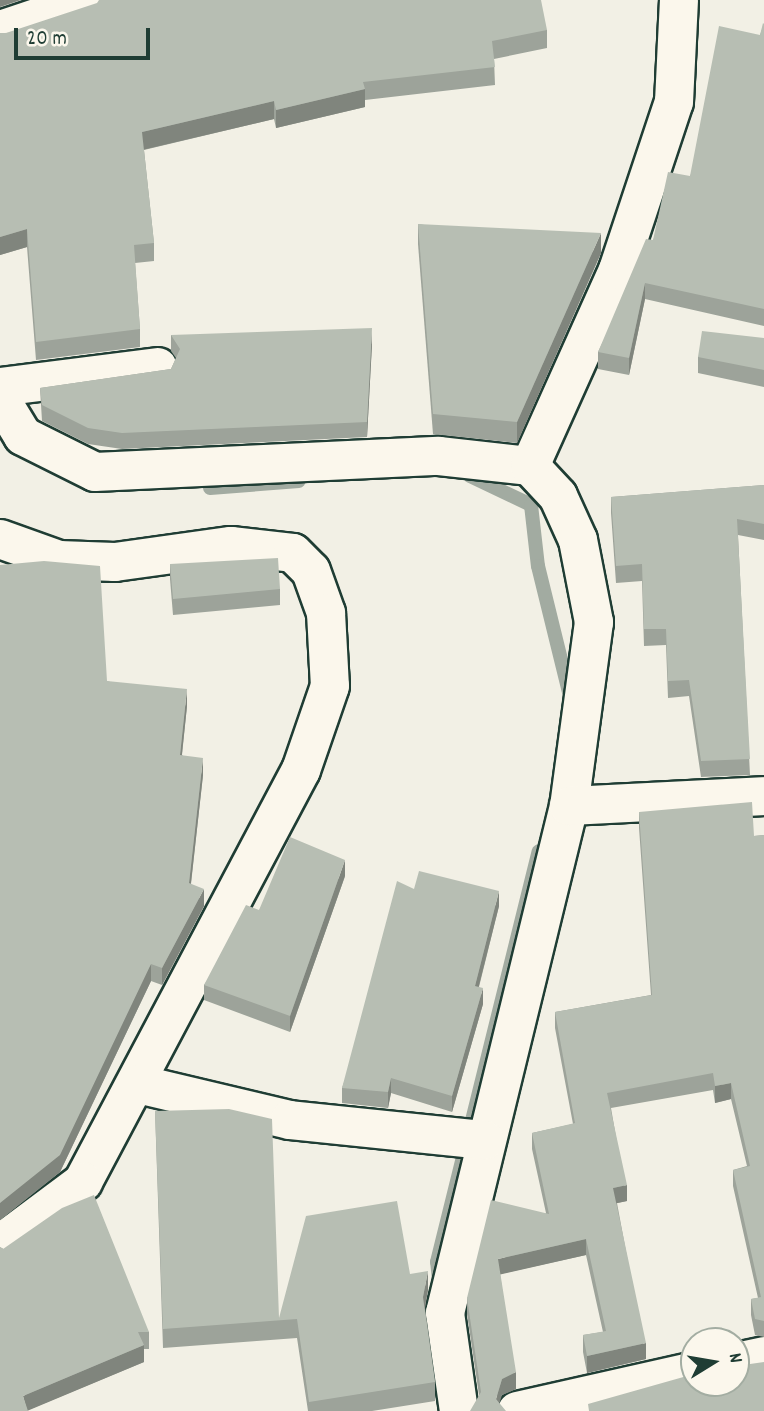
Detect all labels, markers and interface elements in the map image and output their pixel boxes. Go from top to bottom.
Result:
scale bar [18,14,154,58]
text: 20 m [27,25,67,55]
north arrow [680,1327,750,1397]
text: N [720,1351,748,1365]

